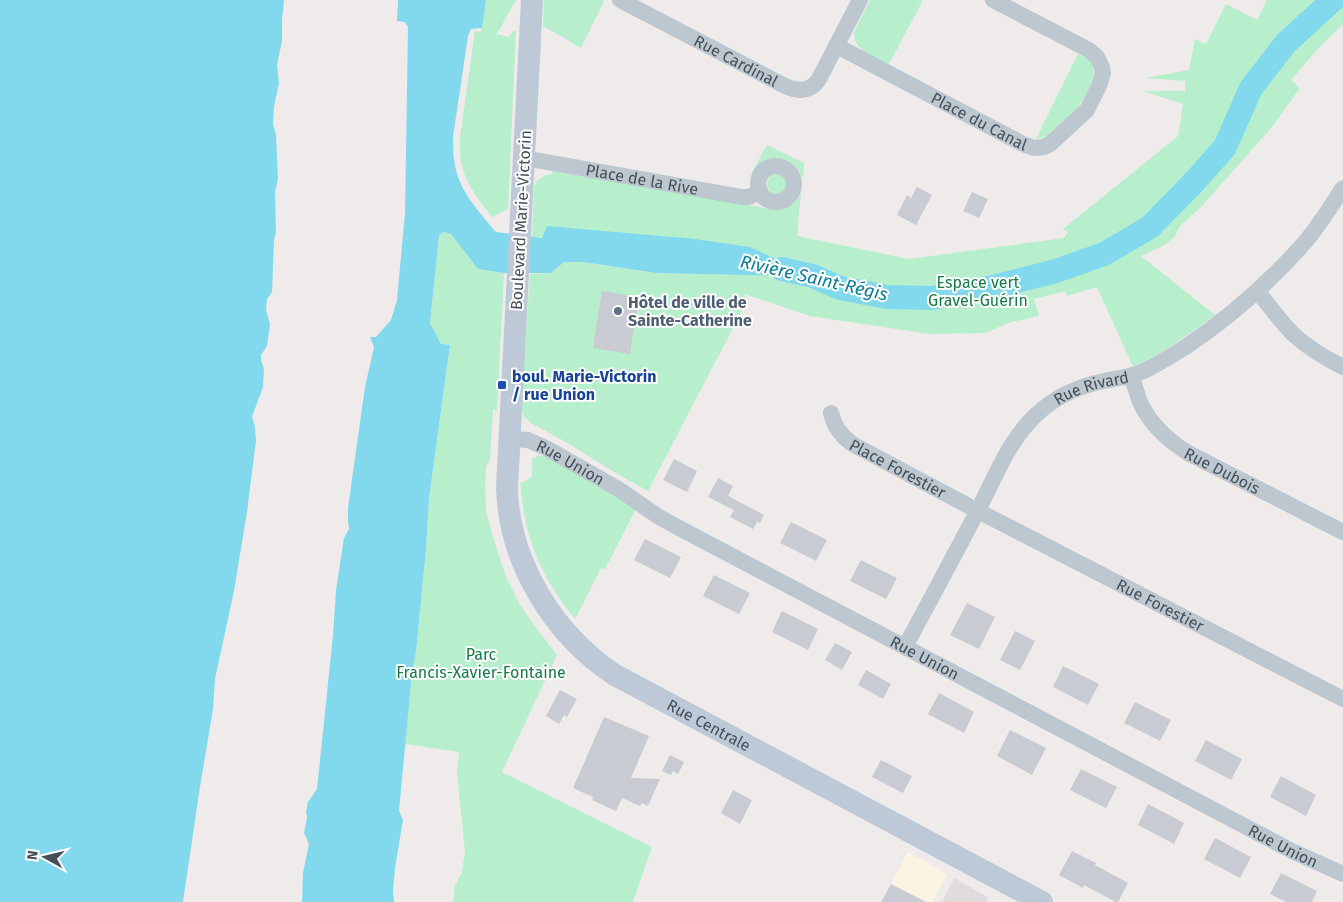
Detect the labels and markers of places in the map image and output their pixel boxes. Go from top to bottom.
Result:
place label: Hôtel de ville de Sainte-Catherine [628,293,752,330]
marker: Hôtel de ville de Sainte-Catherine [612,305,624,317]
place label: boul. Marie-Victorin / rue Union [512,367,657,404]
marker: boul. Marie-Victorin / rue Union [496,379,508,391]

